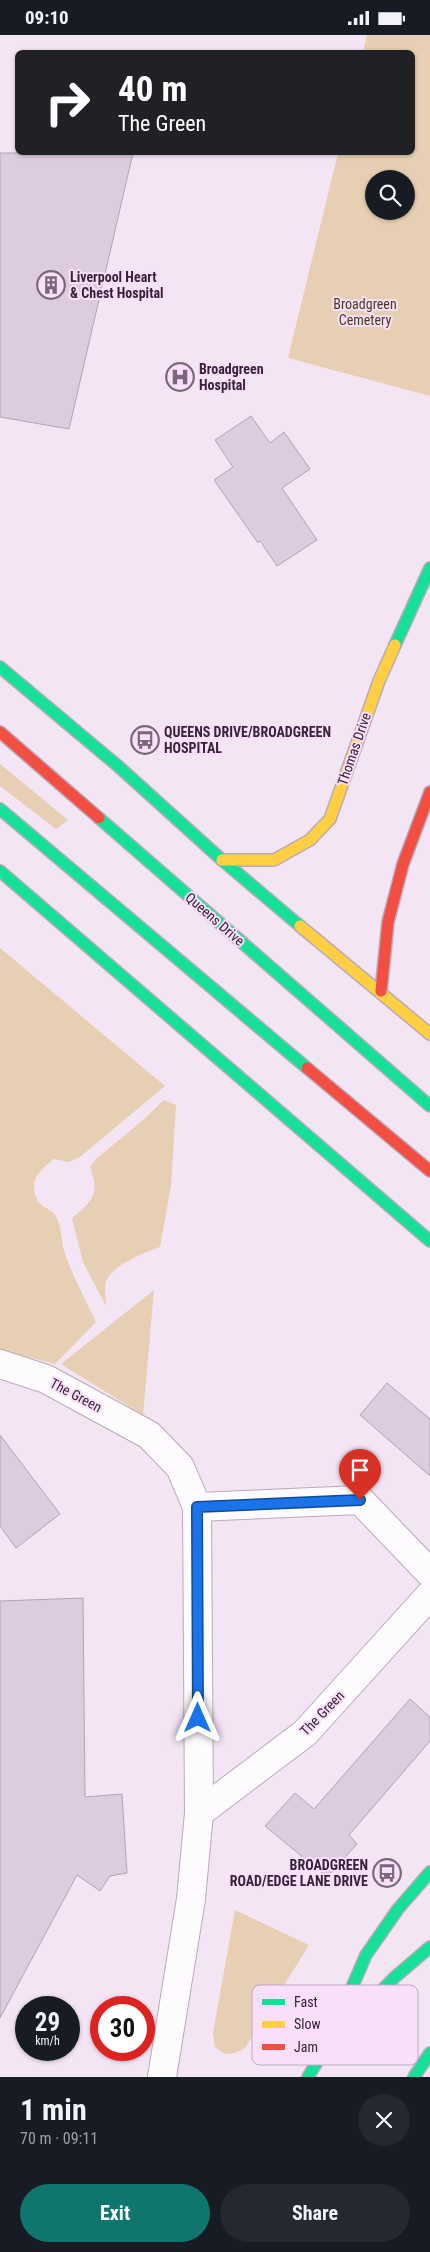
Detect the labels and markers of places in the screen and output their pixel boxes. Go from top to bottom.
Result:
place label: Liverpool Heart & Chest Hospital [70,269,164,301]
building icon: Liverpool Heart & Chest Hospital [36,270,66,300]
place label: Broadgreen Hospital [199,361,264,393]
hospital icon: Broadgreen Hospital [165,362,195,392]
place label: QUEENS DRIVE/BROADGREEN HOSPITAL [164,724,331,756]
bus stop icon: QUEENS DRIVE/BROADGREEN HOSPITAL [130,725,160,755]
pin [339,1449,381,1500]
place label: BROADGREEN ROAD/EDGE LANE DRIVE [230,1857,368,1889]
bus stop icon: BROADGREEN ROAD/EDGE LANE DRIVE [372,1858,402,1888]

